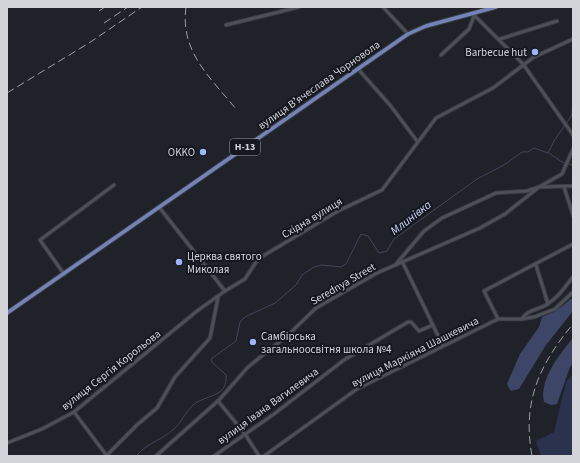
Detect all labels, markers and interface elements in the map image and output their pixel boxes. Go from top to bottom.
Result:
street label: вулиця Вʼячеслава Чорновола [255,37,383,133]
place label: Barbecue hut [465,45,527,60]
marker: Barbecue hut [530,47,540,57]
road number: Н-13 [230,139,260,155]
place label: OKKO [168,145,195,160]
marker: OKKO [198,147,208,157]
street label: Східна вулиця [279,194,345,242]
water label: Млинівка [387,196,436,239]
place label: Церква святого Миколая [187,249,262,277]
marker: Церква святого Миколая [174,257,184,267]
street label: Serednya Street [308,259,379,309]
street label: вулиця Маркіяна Шашкевича [349,313,481,391]
street label: вулиця Сергія Корольова [58,326,164,414]
place label: Самбірська загальноосвітня школа №4 [261,329,392,357]
marker: Самбірська загальноосвітня школа №4 [248,337,258,347]
street label: вулиця Івана Вагилевича [214,364,322,448]

